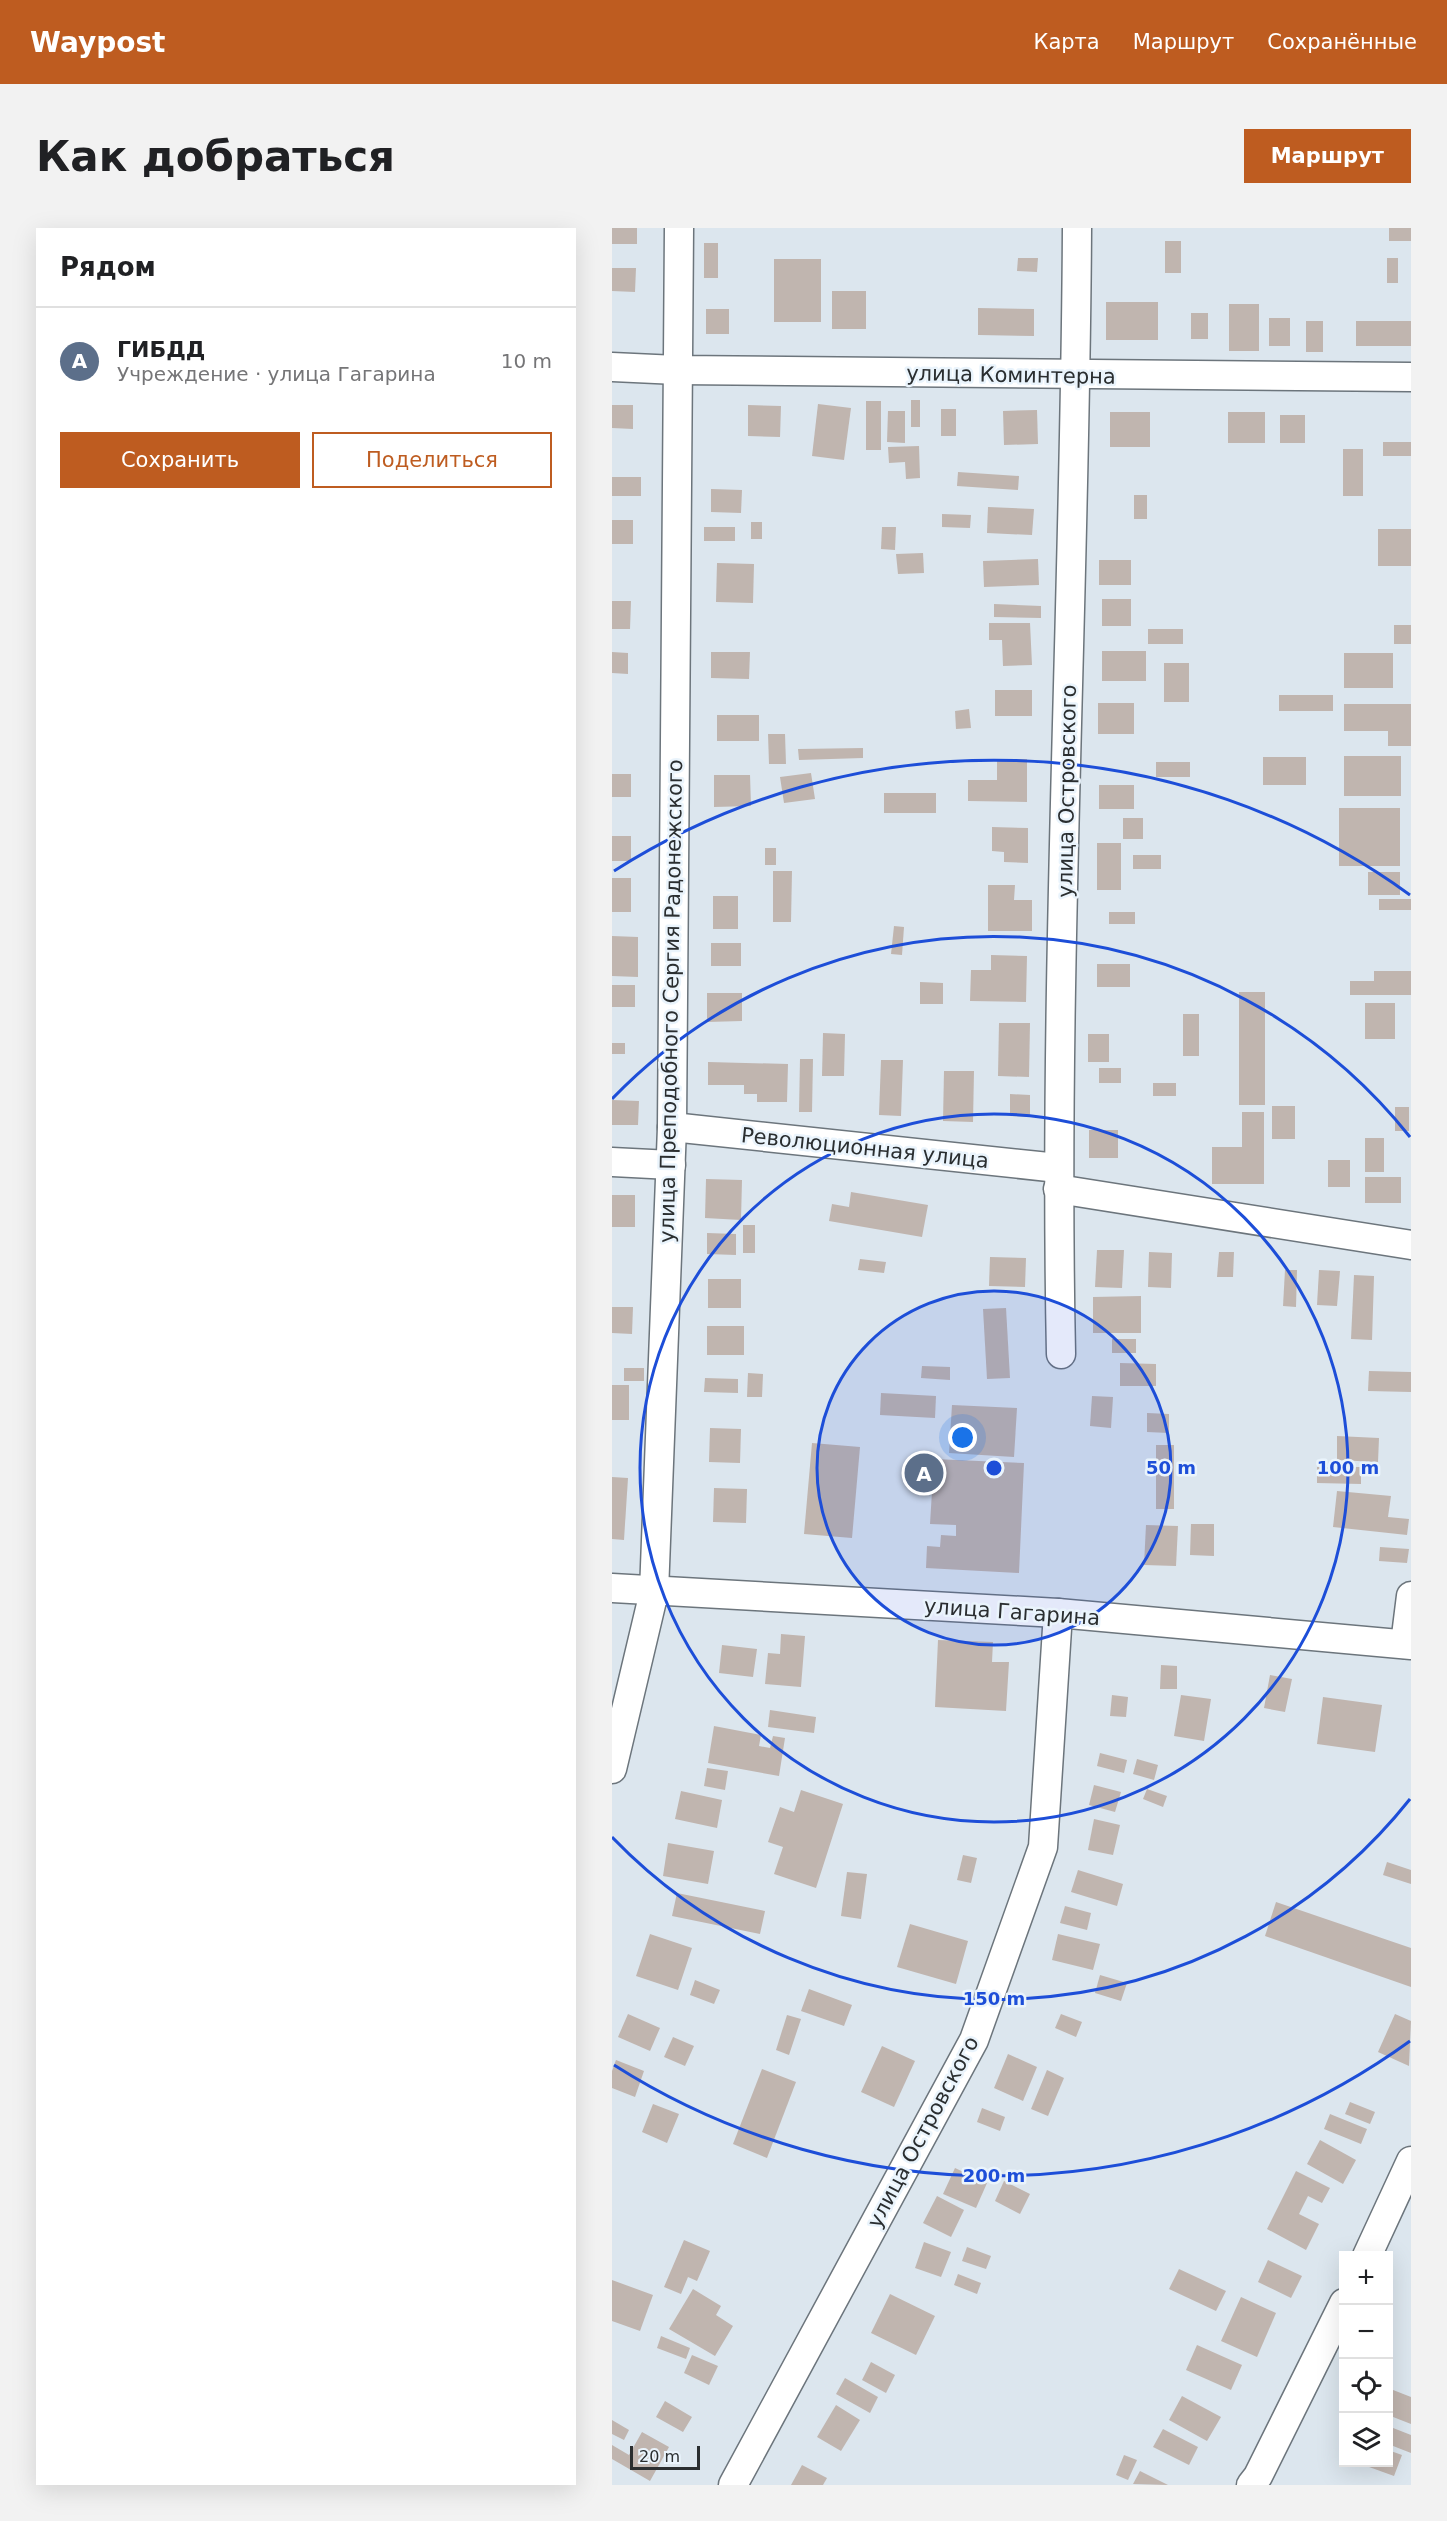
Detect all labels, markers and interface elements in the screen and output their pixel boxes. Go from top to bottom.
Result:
text: Waypost [30,26,166,59]
text: Карта [1034,30,1100,54]
text: Маршрут [1133,30,1234,54]
text: Сохранённые [1267,30,1417,54]
button: Маршрут [1244,129,1411,183]
text: Как добраться [36,132,395,181]
text: Рядом [60,252,156,282]
text: ГИБДД [117,337,205,362]
text: A [72,349,87,373]
text: 10 m [501,349,552,373]
street label: улица Коминтерна [906,361,1116,389]
text: Учреждение · улица Гагарина [117,362,436,386]
button: Сохранить [60,432,300,488]
button: Поделиться [312,432,552,488]
street label: улица Островского [1053,684,1081,898]
street label: улица Преподобного Сергия Радонежского [655,759,687,1243]
street label: Революционная улица [740,1123,990,1173]
your location [948,1423,977,1452]
pin: A [904,1450,944,1496]
text: 50 m [1146,1457,1196,1478]
text: 100 m [1317,1457,1379,1478]
centre of rings [984,1458,1004,1478]
street label: улица Гагарина [923,1594,1101,1630]
text: 150 m [963,1988,1025,2009]
street label: улица Островского [862,2032,984,2232]
text: 200 m [963,2165,1025,2186]
map controls [1339,2251,1393,2467]
button: + [1339,2251,1393,2305]
button: − [1339,2305,1393,2359]
button: locate [1339,2359,1393,2413]
button: layers [1339,2413,1393,2467]
scale bar [630,2443,700,2470]
text: 20 m [639,2447,680,2466]

